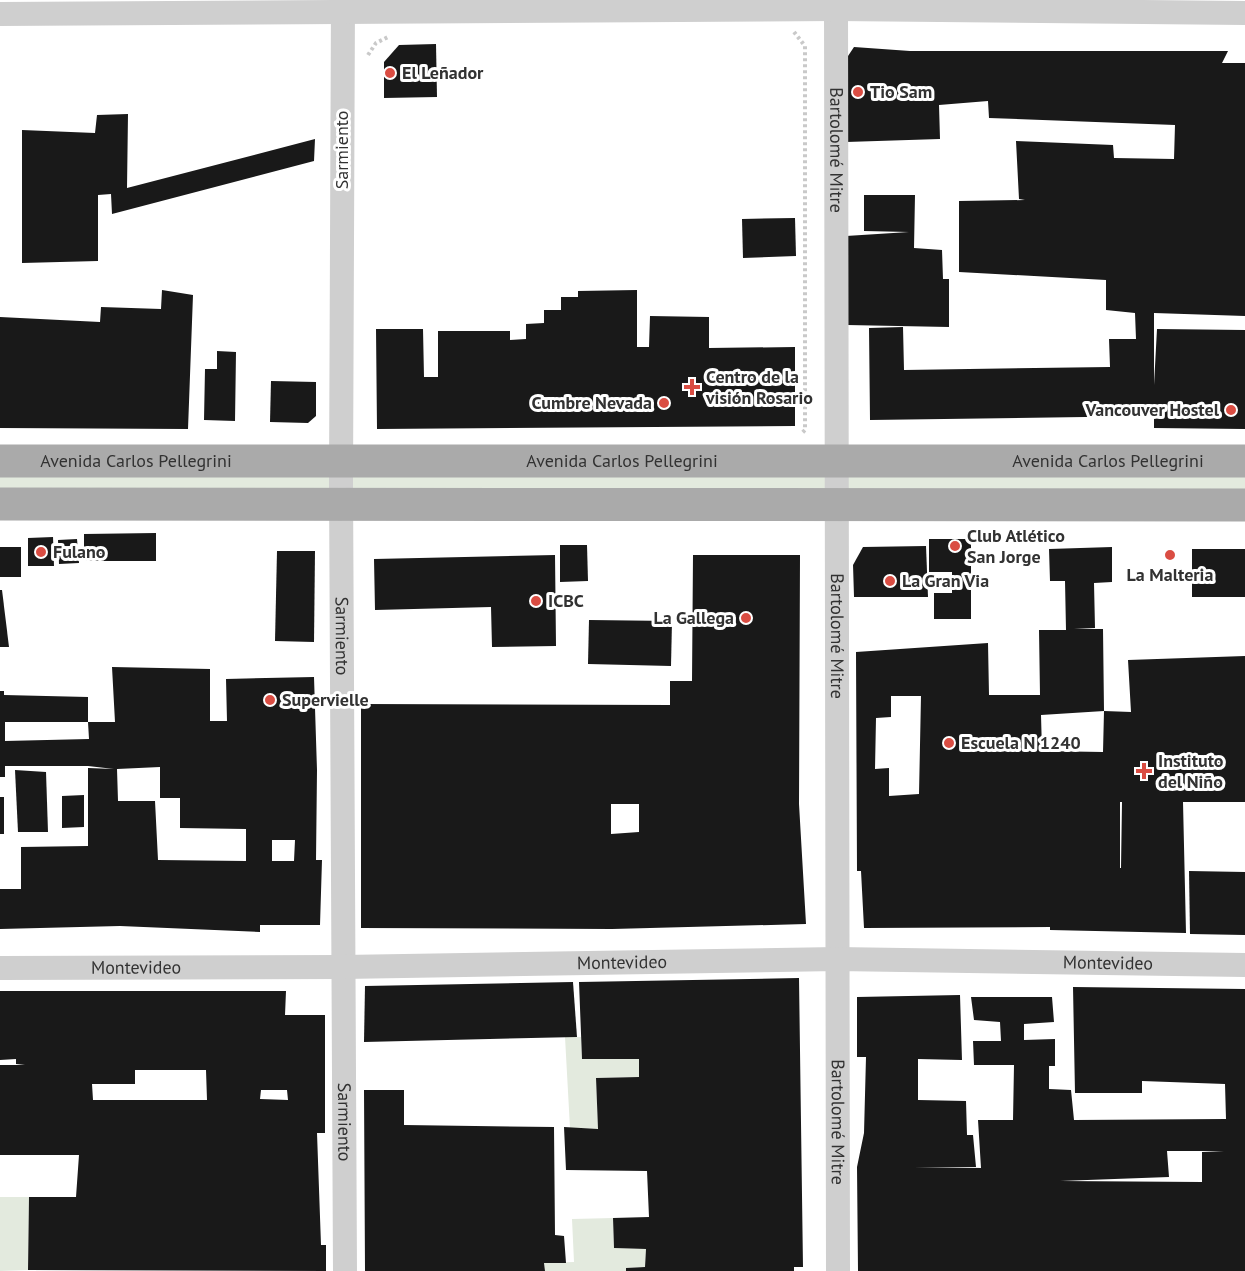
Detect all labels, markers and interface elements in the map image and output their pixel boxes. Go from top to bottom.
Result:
place label: El Leñador [402,61,484,84]
marker: El Leñador [383,66,397,80]
place label: Tio Sam [870,80,932,103]
marker: Tio Sam [851,85,865,99]
street label: Bartolomé Mitre [825,87,848,213]
street label: Sarmiento [330,111,353,189]
place label: Centro de la visión Rosario [705,365,813,409]
marker: Centro de la visión Rosario [683,378,701,396]
place label: Cumbre Nevada [531,391,652,414]
marker: Cumbre Nevada [657,396,671,410]
place label: Vancouver Hostel [1085,398,1220,421]
marker: Vancouver Hostel [1224,403,1238,417]
street label: Avenida Carlos Pellegrini [40,449,232,472]
street label: Avenida Carlos Pellegrini [526,449,718,472]
street label: Avenida Carlos Pellegrini [1012,449,1204,472]
place label: Club Atlético San Jorge [967,524,1065,568]
marker: Club Atlético San Jorge [948,539,962,553]
place label: Fulano [53,540,106,563]
marker: Fulano [34,545,48,559]
marker: La Malteria [1163,548,1177,562]
place label: La Malteria [1127,563,1213,586]
place label: La Gran Via [902,569,989,592]
street label: Bartolomé Mitre [826,573,849,699]
marker: La Gran Via [883,574,897,588]
place label: ICBC [548,589,584,612]
marker: ICBC [529,594,543,608]
street label: Sarmiento [331,597,354,675]
place label: La Gallega [653,606,734,629]
marker: La Gallega [739,611,753,625]
place label: Supervielle [282,688,369,711]
marker: Supervielle [263,693,277,707]
place label: Escuela N 1240 [961,731,1081,754]
marker: Escuela N 1240 [942,736,956,750]
place label: Instituto del Niño [1158,749,1224,793]
marker: Instituto del Niño [1135,762,1153,780]
street label: Montevideo [577,950,667,974]
street label: Montevideo [1063,950,1153,975]
street label: Montevideo [91,955,181,979]
street label: Bartolomé Mitre [827,1059,850,1185]
street label: Sarmiento [333,1083,356,1161]

